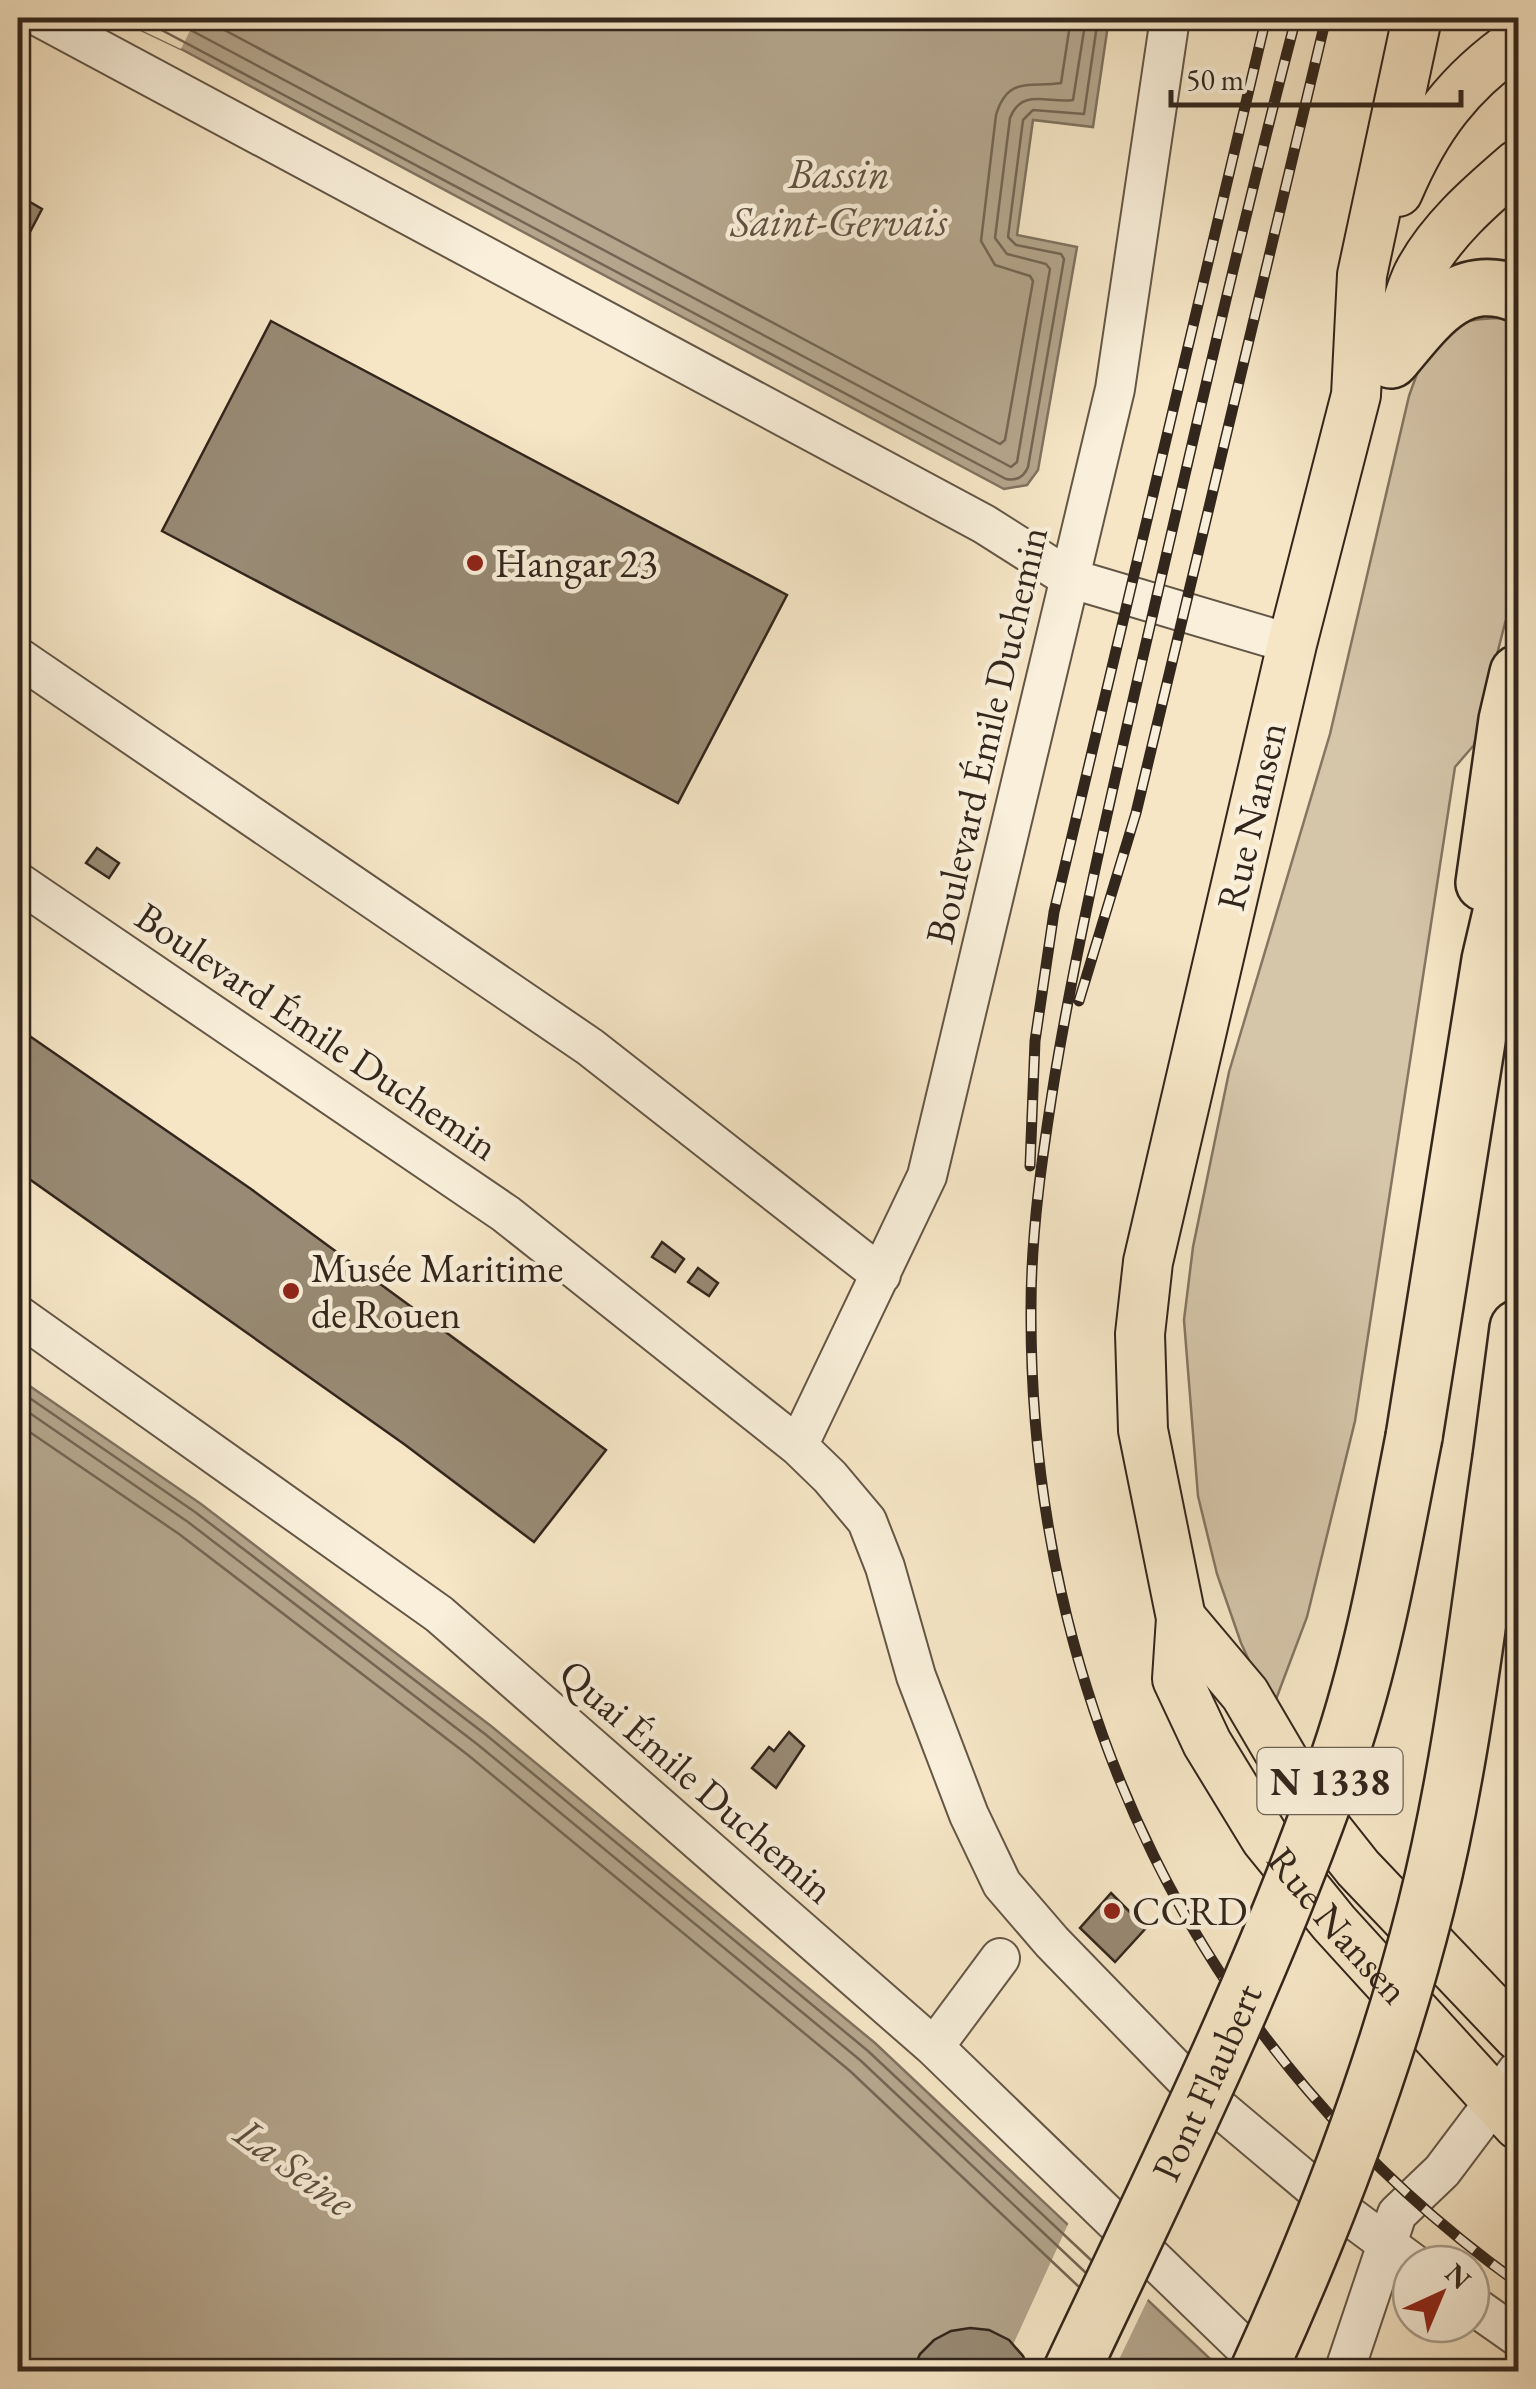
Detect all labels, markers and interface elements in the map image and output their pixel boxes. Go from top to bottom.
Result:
scale bar [1171,45,1461,107]
text: 50 m [1186,60,1244,99]
water label: Bassin Saint-Gervais [730,146,948,249]
street label: Boulevard Émile Duchemin [913,521,1059,949]
place label: Hangar 23 [495,537,658,589]
marker: Hangar 23 [464,552,486,574]
street label: Rue Nansen [1204,717,1298,915]
street label: Boulevard Émile Duchemin [126,890,508,1172]
place label: Musée Maritime de Rouen [311,1242,563,1340]
marker: Musée Maritime de Rouen [280,1280,302,1302]
street label: Quai Émile Duchemin [549,1647,845,1915]
road number: N 1338 [1258,1748,1402,1814]
street label: Rue Nansen [1256,1836,1421,2015]
place label: CCRD [1132,1885,1247,1937]
marker: CCRD [1101,1900,1123,1922]
street label: Pont Flaubert [1139,1975,1274,2189]
water label: La Seine [223,2104,367,2230]
north arrow [1391,2244,1491,2344]
text: N [1438,2255,1479,2297]

